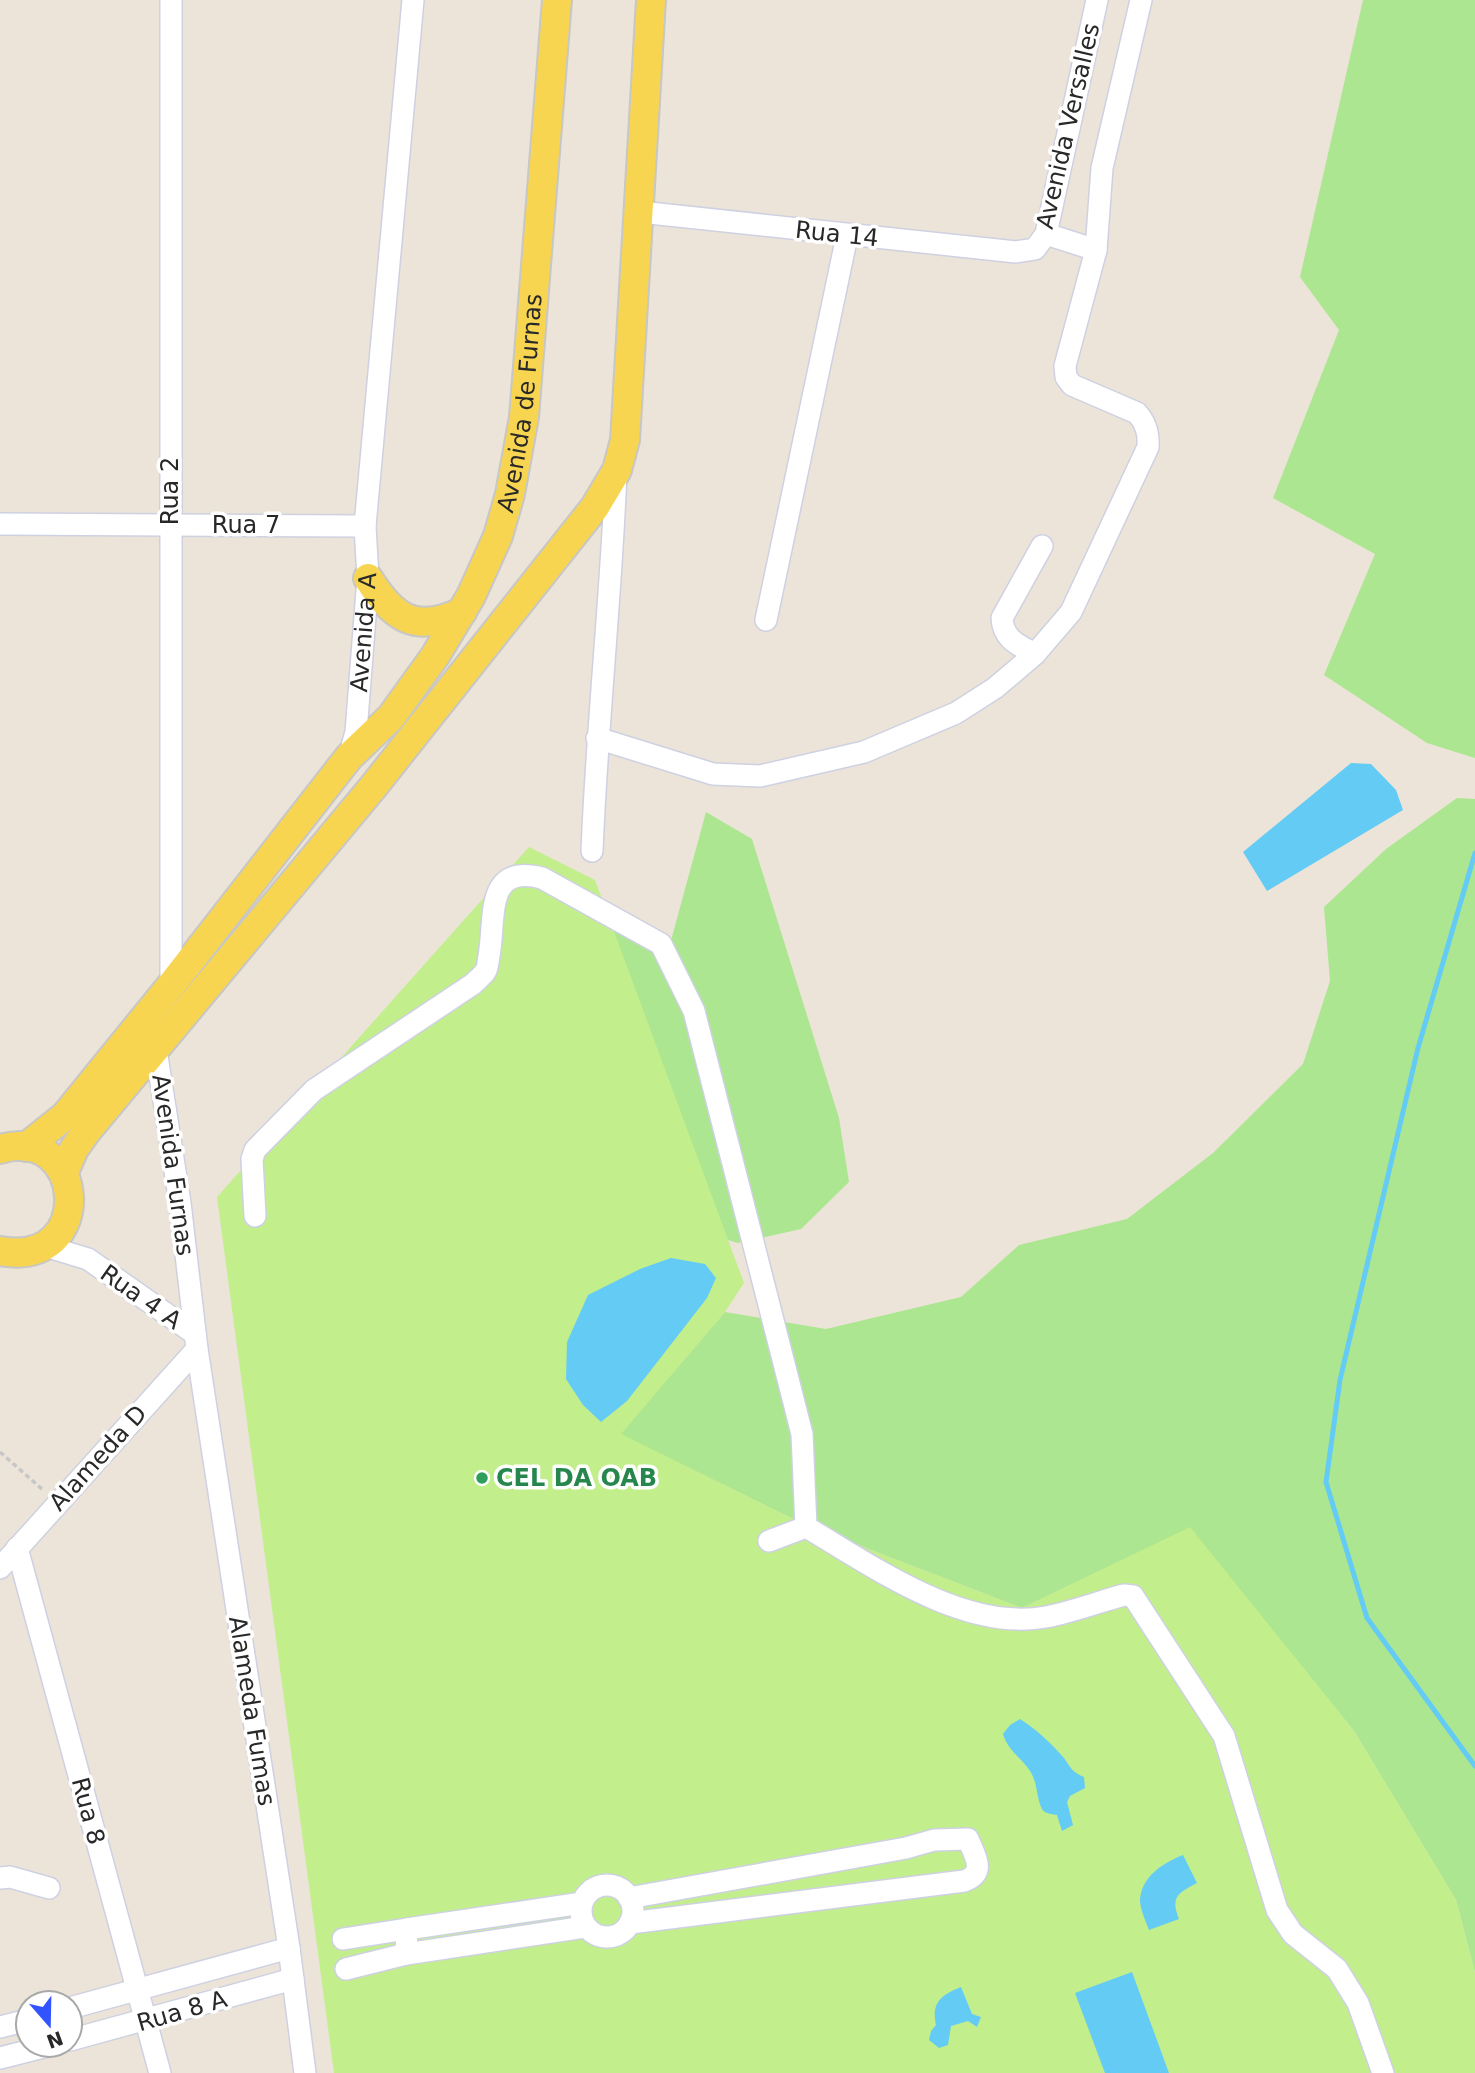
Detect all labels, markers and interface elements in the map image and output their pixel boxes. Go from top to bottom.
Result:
street label: Avenida Versalles [1031,20,1105,232]
street label: Rua 14 [794,216,880,252]
street label: Avenida de Furnas [491,292,548,516]
street label: Rua 2 [156,457,184,525]
street label: Rua 7 [212,511,280,539]
street label: Avenida A [345,571,382,693]
street label: Avenida Furnas [146,1072,200,1258]
street label: Rua 4 A [95,1259,187,1335]
street label: Alameda D [43,1400,153,1516]
place label: CEL DA OAB [496,1464,657,1492]
marker: CEL DA OAB [474,1470,490,1486]
street label: Alameda Fumas [223,1614,281,1808]
street label: Rua 8 [66,1774,110,1848]
street label: Rua 8 A [134,1985,231,2037]
north arrow [14,1989,84,2059]
text: N [44,2027,66,2053]

